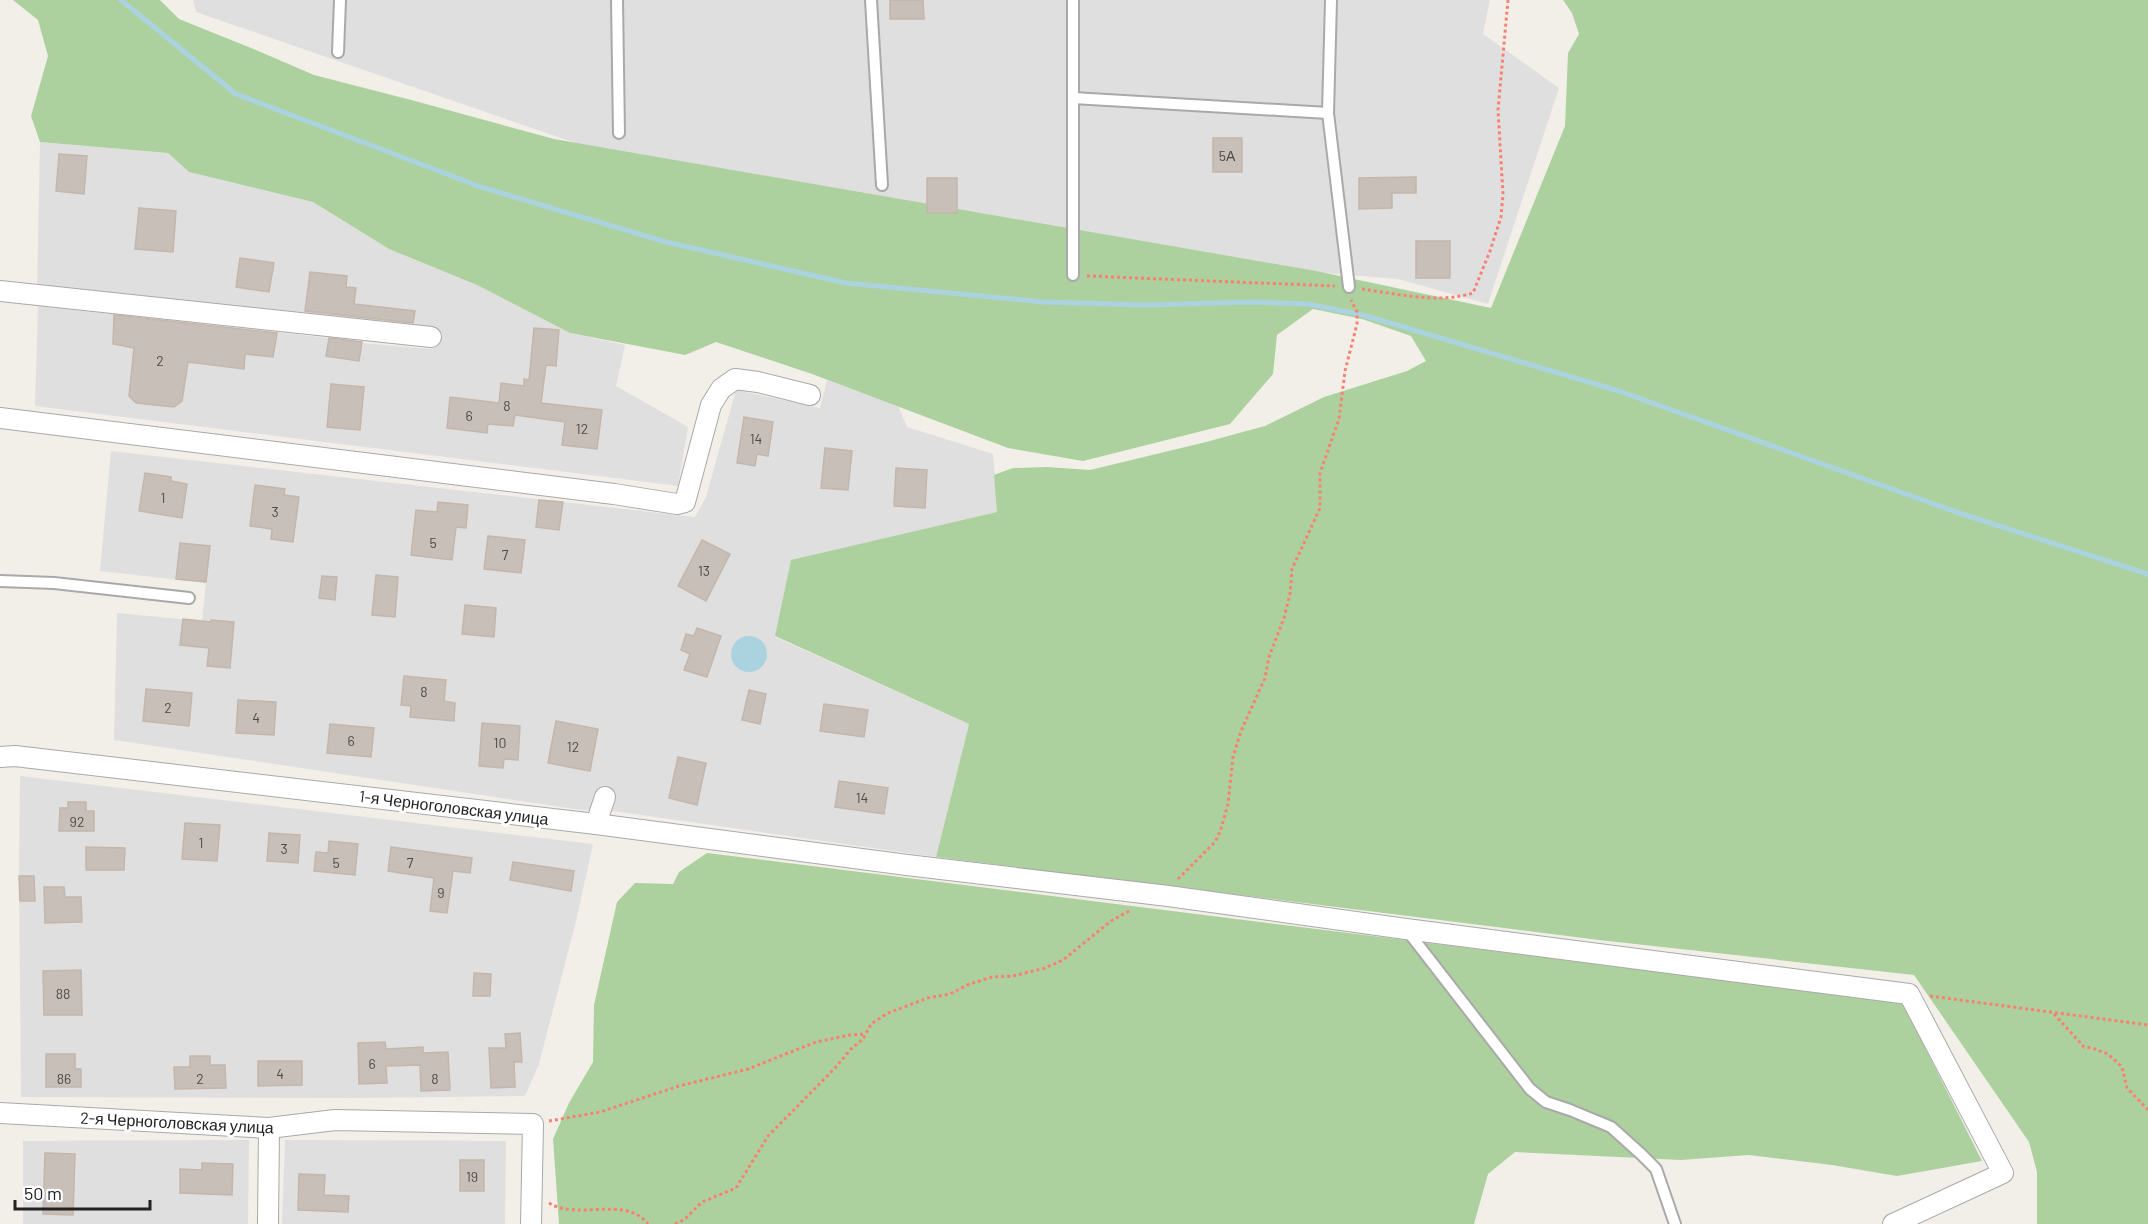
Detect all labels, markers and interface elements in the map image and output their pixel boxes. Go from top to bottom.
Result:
house number: 5А [1219,147,1236,164]
house number: 2 [156,352,164,369]
house number: 8 [503,397,511,414]
house number: 6 [465,407,473,424]
house number: 12 [576,420,588,437]
house number: 14 [750,430,762,447]
house number: 1 [161,489,165,506]
house number: 3 [271,503,279,520]
house number: 5 [429,534,437,551]
house number: 7 [502,546,509,563]
house number: 13 [698,562,710,579]
house number: 8 [420,683,428,700]
house number: 2 [164,699,172,716]
house number: 4 [252,709,260,726]
house number: 6 [347,732,355,749]
house number: 10 [494,734,506,751]
house number: 12 [567,738,579,755]
street label: 1-я Черноголовская улица [358,786,550,828]
house number: 14 [856,789,868,806]
house number: 92 [70,813,84,830]
house number: 1 [199,834,203,851]
house number: 3 [280,840,288,857]
house number: 5 [332,854,340,871]
house number: 7 [407,854,414,871]
house number: 9 [437,884,445,901]
house number: 88 [56,985,70,1002]
house number: 6 [368,1055,376,1072]
house number: 4 [276,1065,284,1082]
house number: 86 [57,1070,71,1087]
house number: 2 [196,1070,204,1087]
house number: 8 [431,1070,439,1087]
street label: 2-я Черноголовская улица [80,1107,274,1137]
house number: 19 [466,1168,478,1185]
scale bar [15,1173,150,1211]
text: 50 m [24,1182,62,1204]

